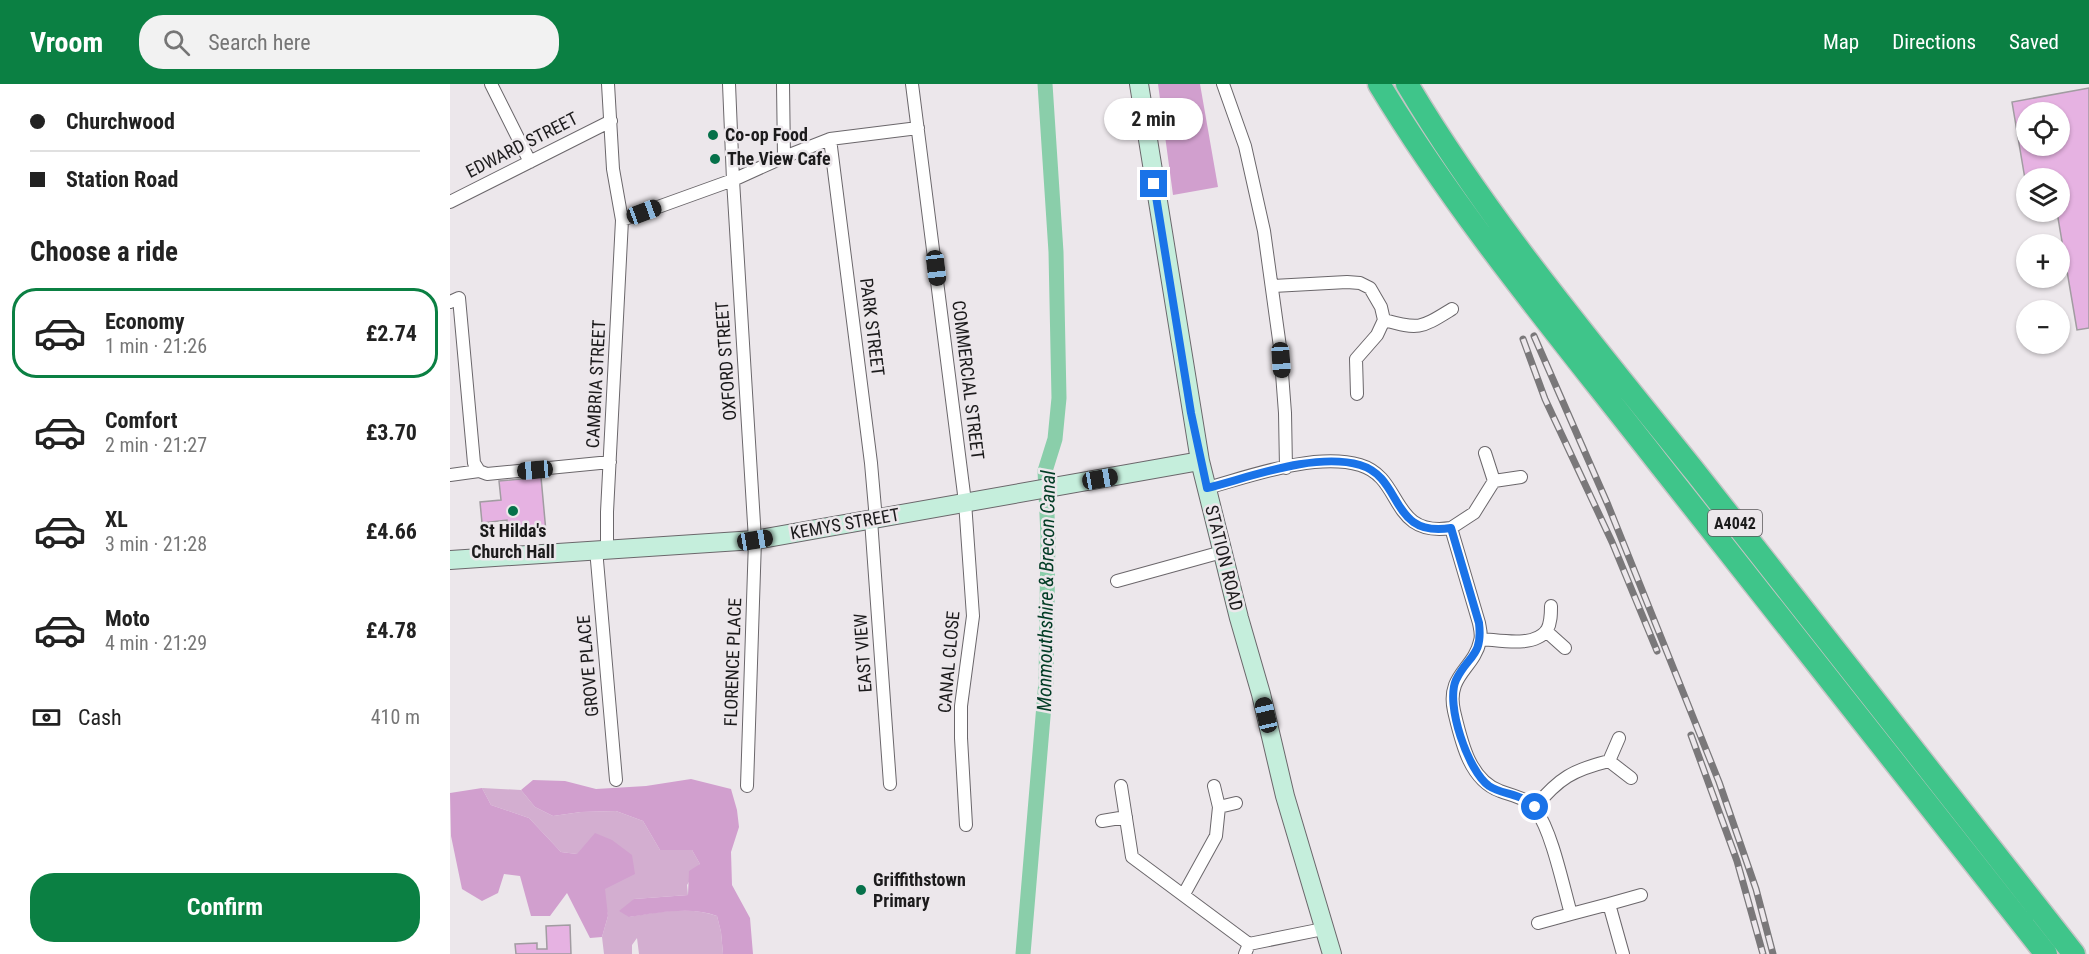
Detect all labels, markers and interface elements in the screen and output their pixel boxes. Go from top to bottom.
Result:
search box [139,15,559,69]
text: Vroom [30,26,103,59]
icon: search [160,26,193,59]
text: Search here [208,30,311,55]
text: Map [1823,30,1859,54]
text: Directions [1892,30,1976,54]
text: Saved [2009,30,2059,54]
callout: 2 min [1104,97,1204,139]
map controls [2016,102,2070,354]
button: locate [2016,102,2070,156]
street label: EDWARD STREET [462,107,581,182]
text: 2 min [1131,107,1176,131]
text: Churchwood [66,109,175,134]
place label: Co-op Food [725,124,808,145]
marker: Co-op Food [706,128,720,142]
place label: The View Cafe [727,148,831,169]
marker: The View Cafe [708,152,722,166]
text: Station Road [66,167,179,192]
button: layers [2016,168,2070,222]
route end [1140,170,1167,197]
car [624,197,664,227]
button: + [2016,234,2070,288]
text: Choose a ride [30,236,178,268]
car [925,249,947,287]
street label: PARK STREET [856,277,889,377]
street label: COMMERCIAL STREET [948,299,989,461]
button: − [2016,300,2070,354]
street label: OXFORD STREET [711,301,740,421]
icon: car [33,306,87,360]
text: Economy [105,309,185,334]
street label: CAMBRIA STREET [582,319,609,449]
text: £2.74 [366,321,417,346]
text: 1 min · 21:26 [105,334,207,358]
car [1271,341,1291,379]
icon: car [33,405,87,459]
text: Comfort [105,408,178,433]
text: £3.70 [366,420,417,445]
text: 2 min · 21:27 [105,433,207,457]
car [516,459,554,481]
car [1081,467,1119,491]
water label: Monmouthshire & Brecon Canal [1032,470,1060,712]
street label: STATION ROAD [1201,503,1248,613]
icon: car [33,504,87,558]
marker: St Hilda's Church Hall [506,504,520,518]
street label: KEMYS STREET [789,504,901,543]
text: XL [105,507,128,532]
road number: A4042 [1708,510,1762,536]
text: £4.66 [366,519,417,544]
place label: St Hilda's Church Hall [471,520,555,562]
car [736,528,774,552]
text: 3 min · 21:28 [105,532,207,556]
street label: FLORENCE PLACE [720,597,745,727]
icon: car [33,603,87,657]
text: Moto [105,606,150,631]
street label: CANAL CLOSE [934,610,963,714]
street label: EAST VIEW [849,613,876,693]
street label: GROVE PLACE [573,614,602,718]
text: £4.78 [366,618,417,643]
text: 4 min · 21:29 [105,631,207,655]
car [1253,695,1279,735]
icon: cash [30,701,63,734]
text: Cash [78,705,122,730]
text: 410 m [371,705,420,729]
route start [1521,793,1548,820]
place label: Griffithstown Primary [873,869,966,911]
button: Confirm [30,873,420,942]
marker: Griffithstown Primary [854,883,868,897]

